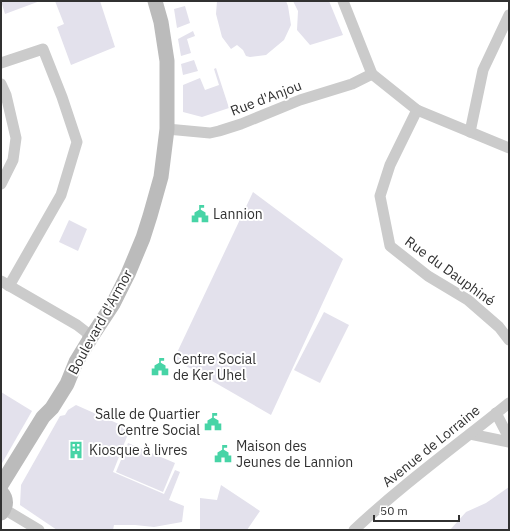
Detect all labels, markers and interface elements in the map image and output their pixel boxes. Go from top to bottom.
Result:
street label: Rue d'Anjou [228,76,304,120]
public building icon: Lannion [190,204,210,224]
place label: Lannion [213,205,263,223]
street label: Rue du Dauphiné [401,232,499,310]
street label: Boulevard d'Armor [64,266,136,378]
place label: Centre Social de Ker Uhel [173,350,256,384]
public building icon: Centre Social de Ker Uhel [150,357,170,377]
street label: Avenue de Lorraine [378,401,484,491]
place label: Salle de Quartier Centre Social [95,405,200,439]
public building icon: Salle de Quartier Centre Social [203,412,223,432]
place label: Maison des Jeunes de Lannion [236,437,353,471]
building icon: Kiosque à livres [66,440,86,460]
place label: Kiosque à livres [89,441,188,459]
public building icon: Maison des Jeunes de Lannion [213,444,233,464]
scale bar [374,497,459,523]
text: 50 m [380,503,408,518]

